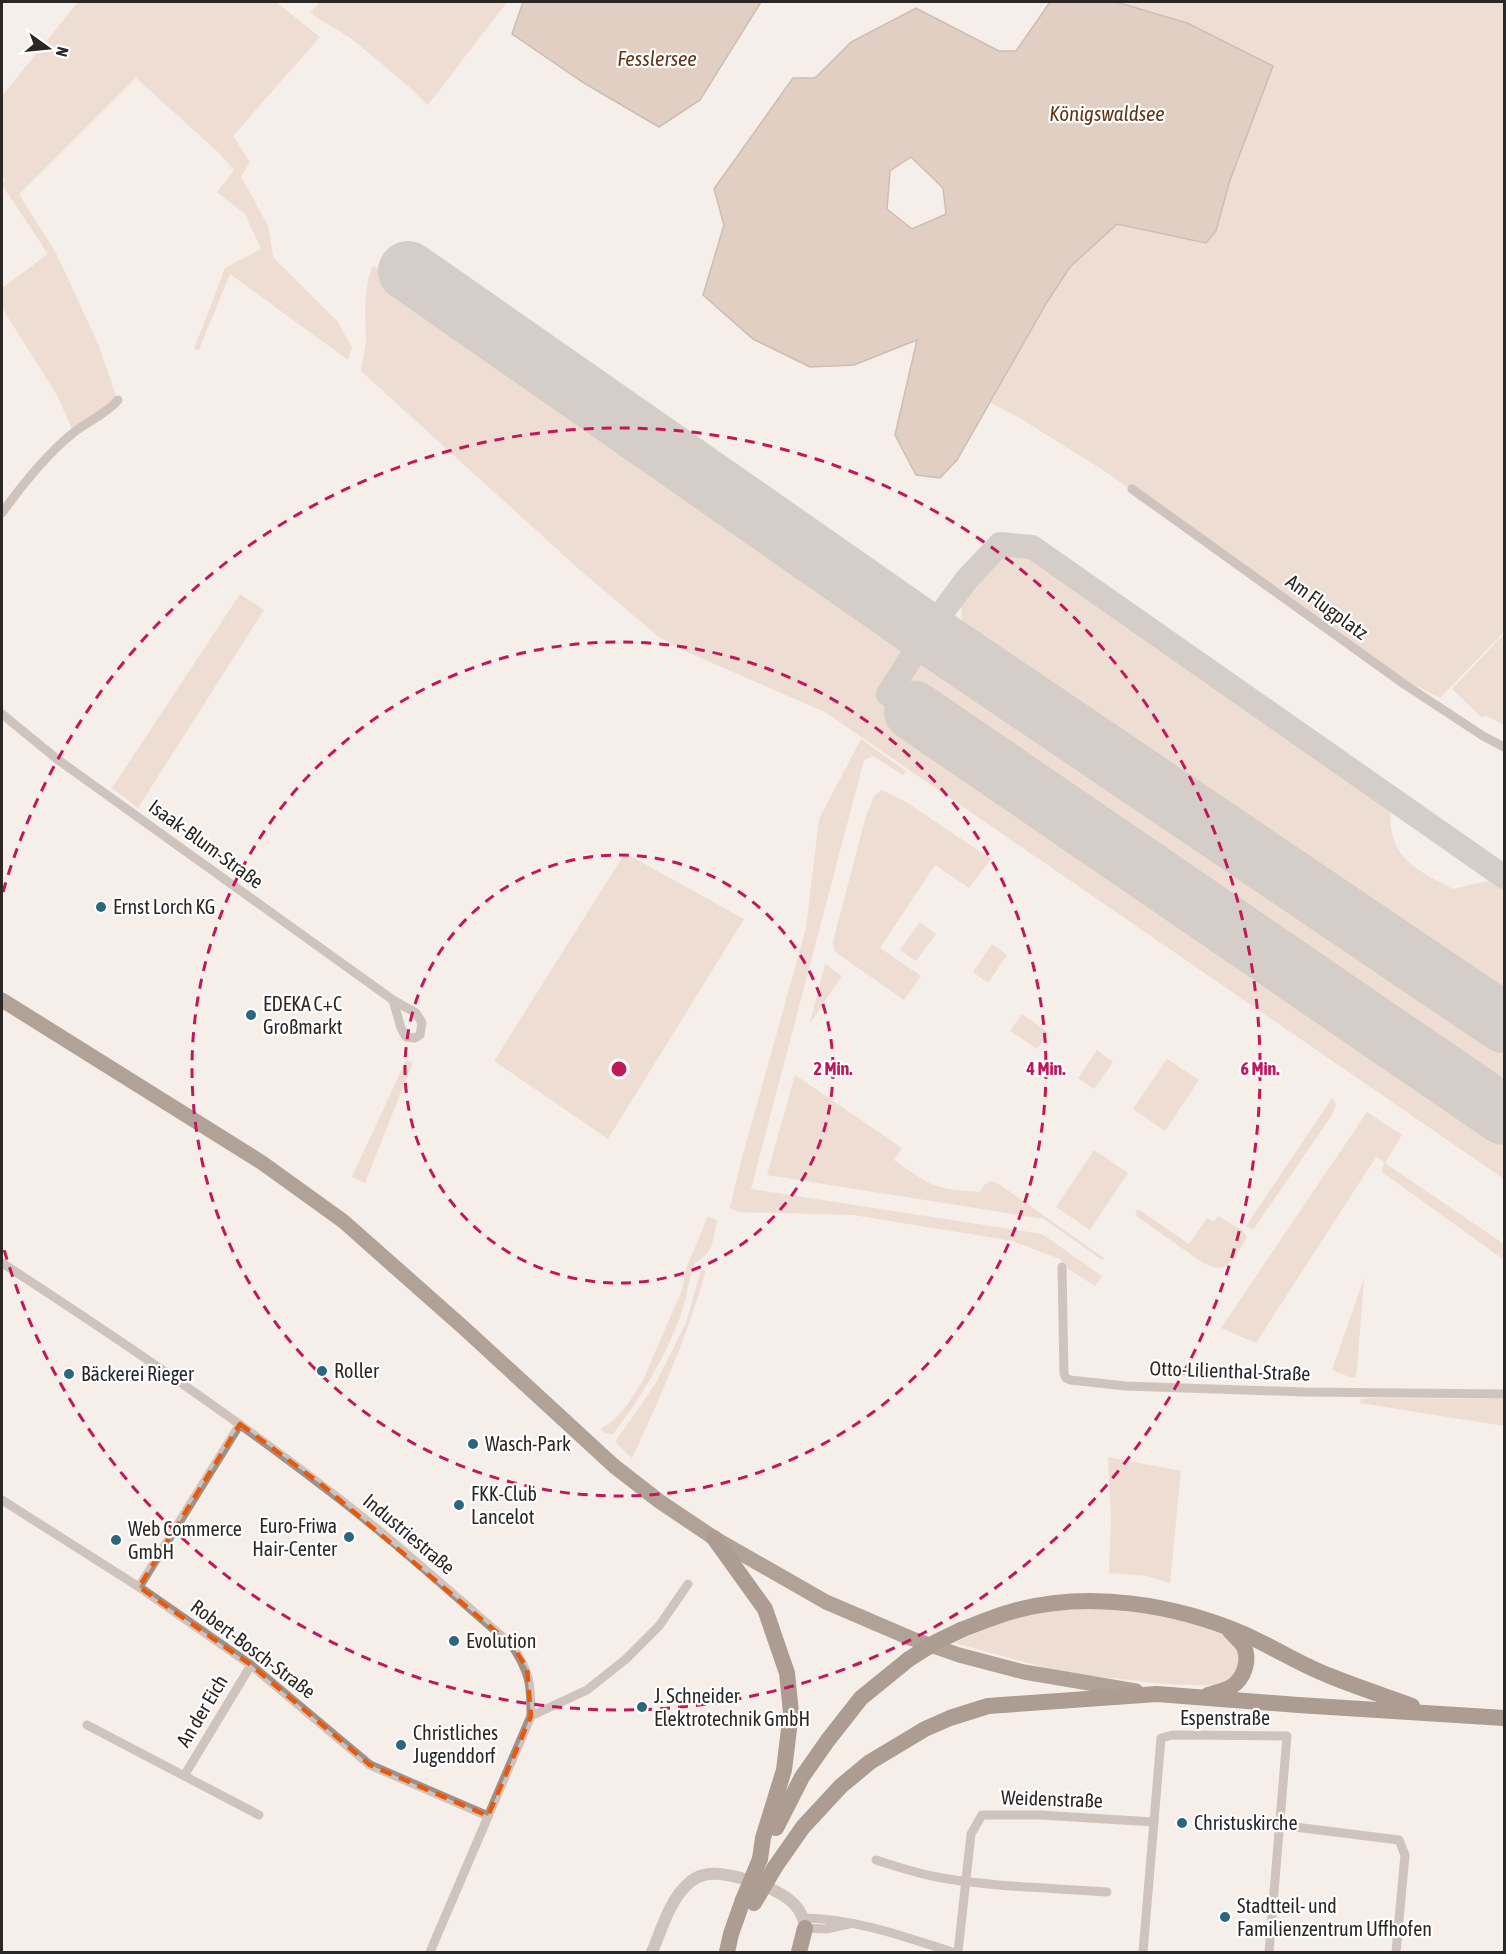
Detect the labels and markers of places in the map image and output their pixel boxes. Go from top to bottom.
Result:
place label: Ernst Lorch KG [113,895,215,918]
marker: Ernst Lorch KG [94,900,108,914]
place label: EDEKA C+C Großmarkt [263,992,343,1038]
marker: EDEKA C+C Großmarkt [244,1008,258,1022]
centre of rings [609,1059,629,1079]
place label: Roller [334,1359,380,1382]
place label: Bäckerei Rieger [81,1362,195,1385]
marker: Roller [315,1364,329,1378]
marker: Bäckerei Rieger [62,1367,76,1381]
place label: Wasch-Park [485,1432,571,1455]
marker: Wasch-Park [466,1437,480,1451]
place label: FKK-Club Lancelot [471,1482,537,1528]
marker: FKK-Club Lancelot [452,1498,466,1512]
place label: Euro-Friwa Hair-Center [252,1514,338,1560]
place label: Web Commerce GmbH [128,1517,242,1563]
marker: Euro-Friwa Hair-Center [342,1530,356,1544]
marker: Web Commerce GmbH [109,1533,123,1547]
place label: Evolution [466,1629,536,1652]
marker: Evolution [447,1634,461,1648]
place label: J. Schneider Elektrotechnik GmbH [654,1684,810,1730]
marker: J. Schneider Elektrotechnik GmbH [635,1700,649,1714]
place label: Christliches Jugenddorf [413,1721,498,1767]
marker: Christliches Jugenddorf [394,1738,408,1752]
place label: Christuskirche [1194,1811,1298,1834]
marker: Christuskirche [1175,1816,1189,1830]
place label: Stadtteil- und Familienzentrum Uffhofen [1237,1894,1432,1940]
marker: Stadtteil- und Familienzentrum Uffhofen [1218,1910,1232,1924]

